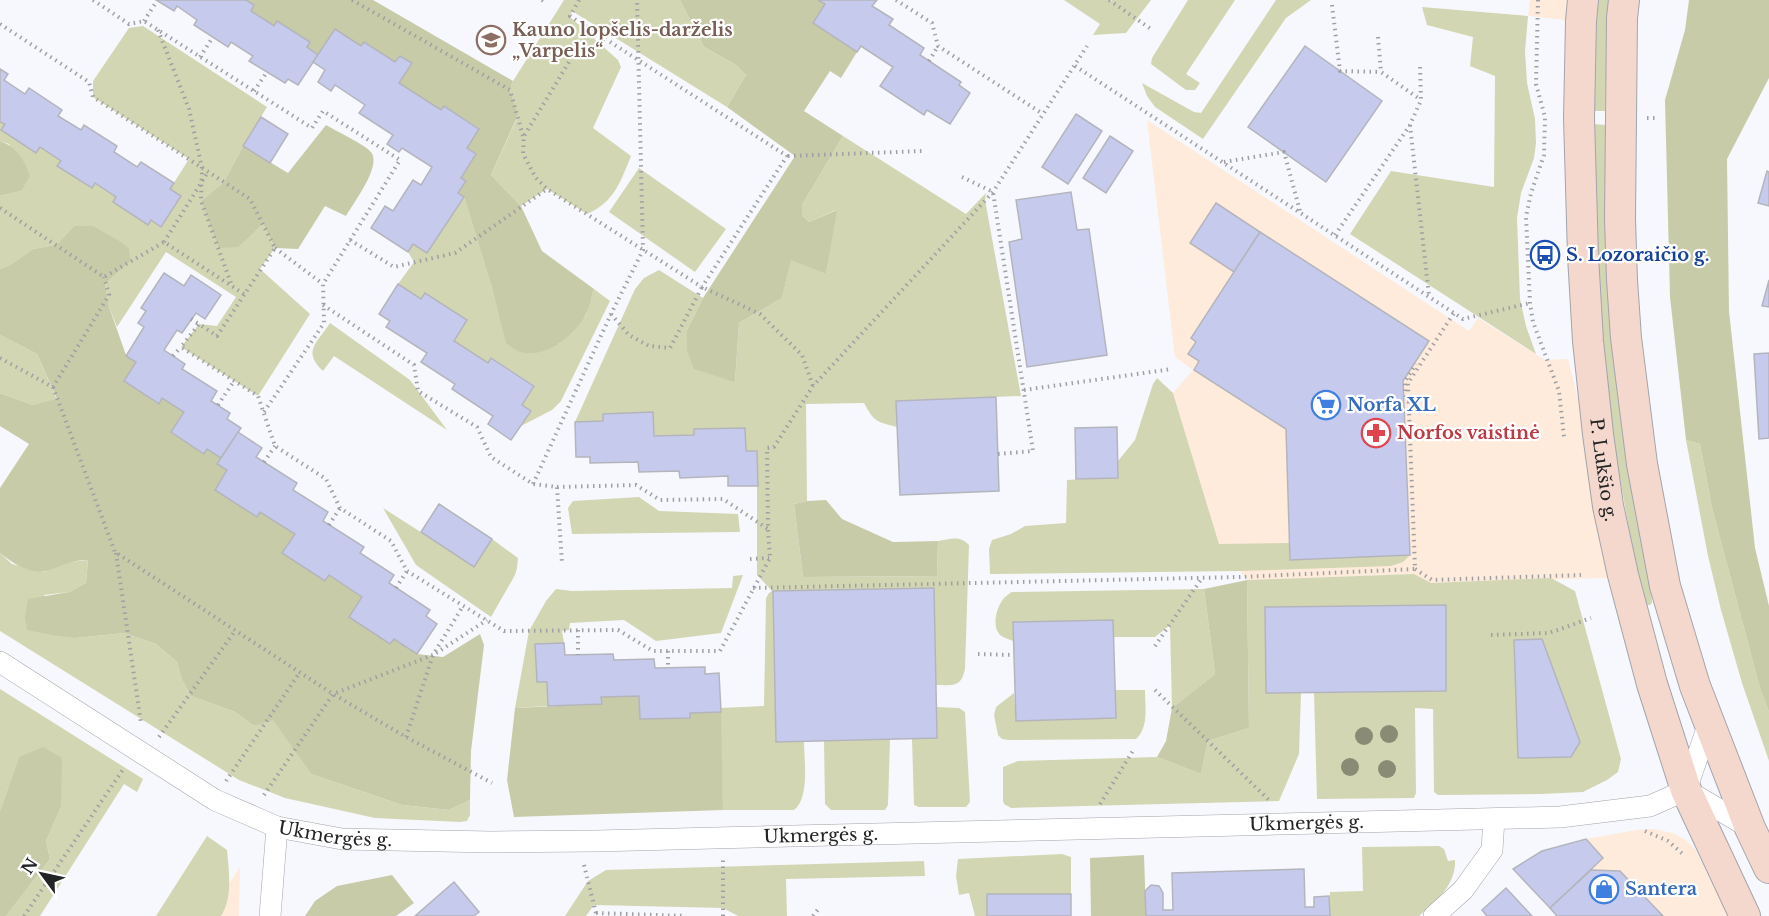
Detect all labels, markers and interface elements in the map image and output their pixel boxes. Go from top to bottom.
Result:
place label: Kauno lopšelis-darželis „Varpelis“ [512,19,733,62]
school or university icon: Kauno lopšelis-darželis „Varpelis“ [475,24,507,56]
bus stop icon: S. Lozoraičio g. [1529,239,1561,271]
place label: S. Lozoraičio g. [1566,244,1710,266]
supermarket icon: Norfa XL [1310,389,1342,421]
place label: Norfa XL [1347,394,1436,416]
pharmacy icon: Norfos vaistinė [1360,417,1392,449]
street label: P. Lukšio g. [1585,417,1622,523]
place label: Norfos vaistinė [1397,422,1540,444]
street label: Ukmergės g. [1249,811,1364,836]
street label: Ukmergės g. [276,816,392,851]
street label: Ukmergės g. [763,823,878,848]
north arrow [12,844,72,904]
text: N [17,854,42,878]
shop icon: Santera [1588,873,1620,905]
place label: Santera [1625,878,1698,900]

